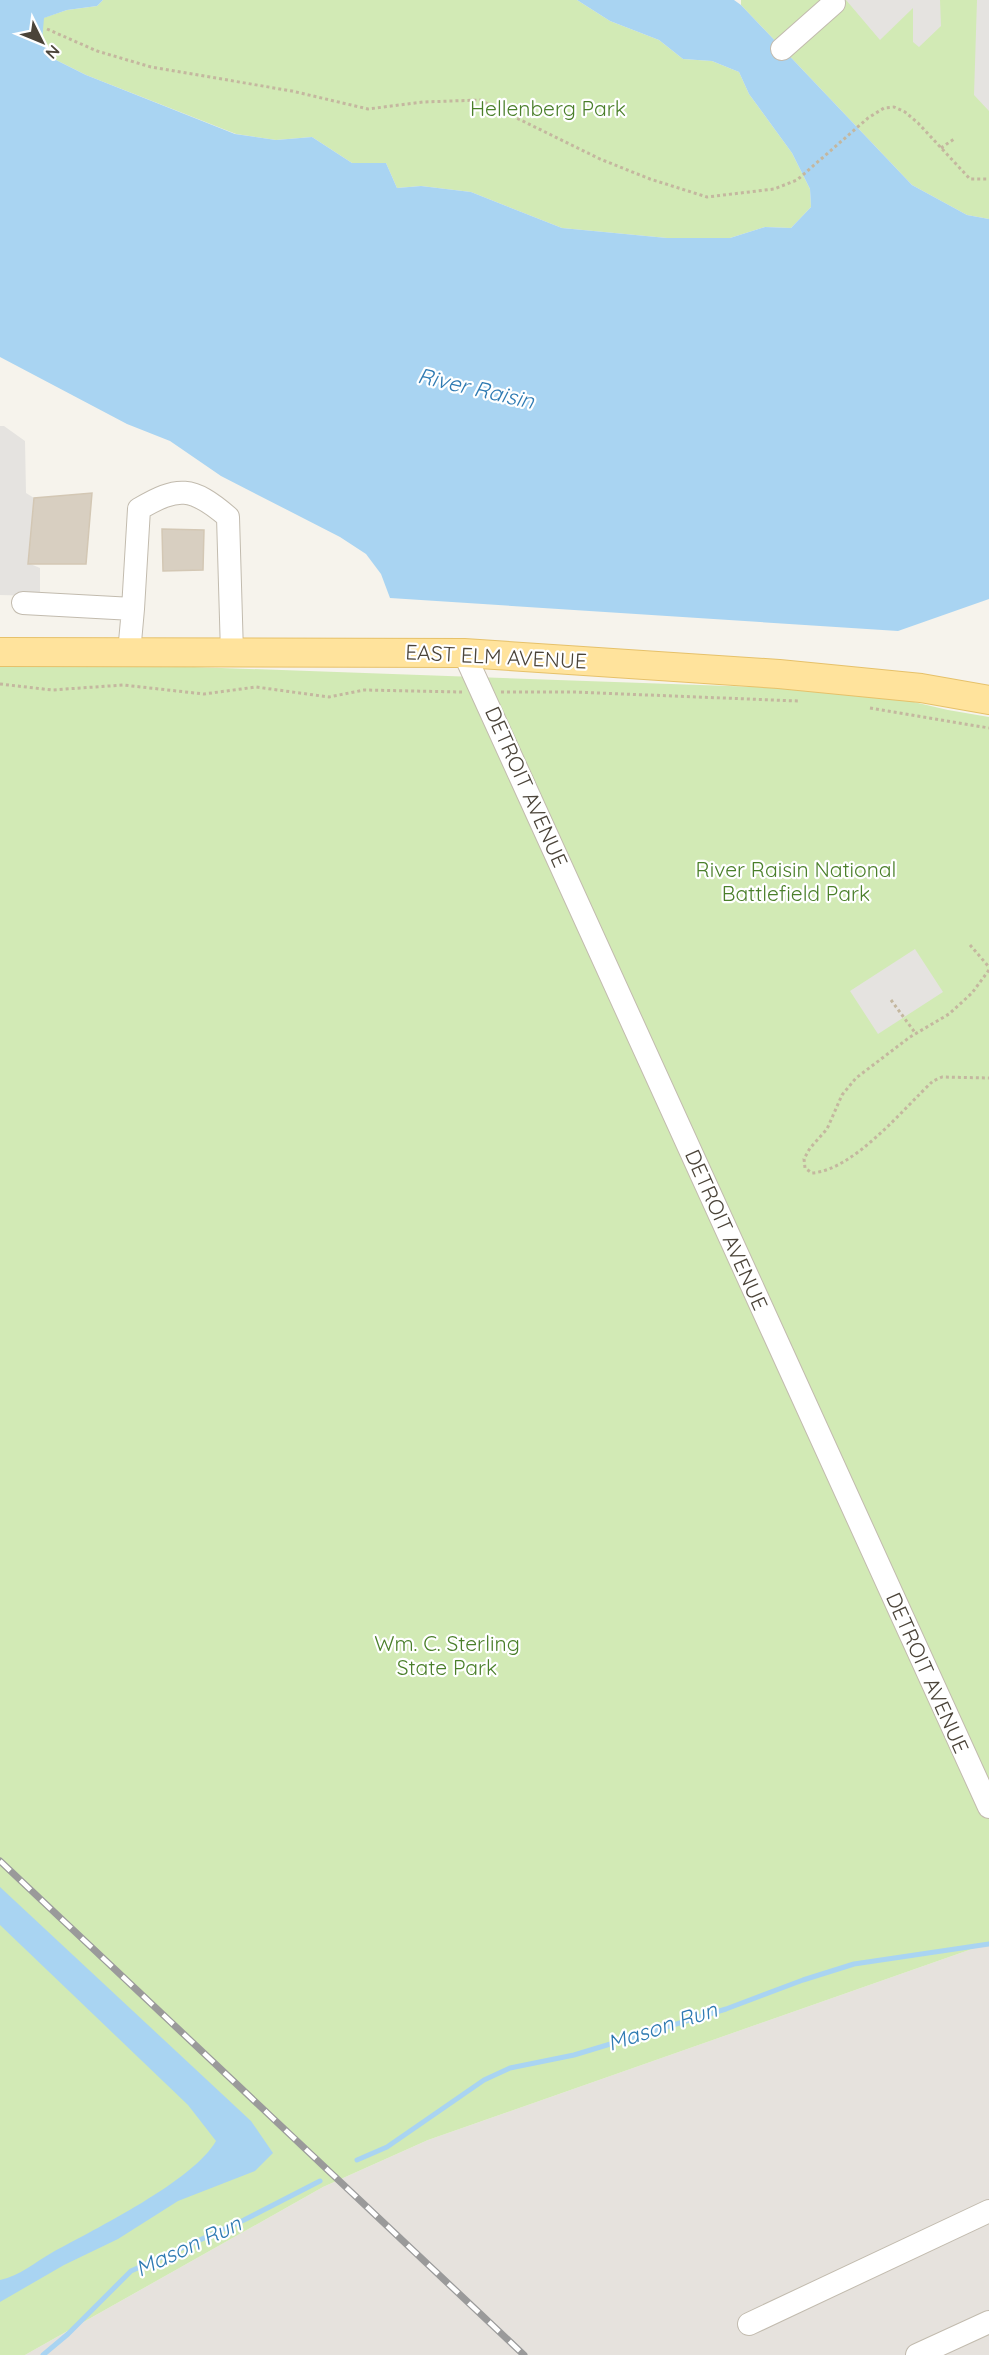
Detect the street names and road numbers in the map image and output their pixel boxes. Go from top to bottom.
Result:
street label: EAST ELM AVENUE [405,638,587,674]
street label: DETROIT AVENUE [480,702,574,871]
street label: DETROIT AVENUE [680,1145,774,1314]
street label: DETROIT AVENUE [881,1588,975,1757]

